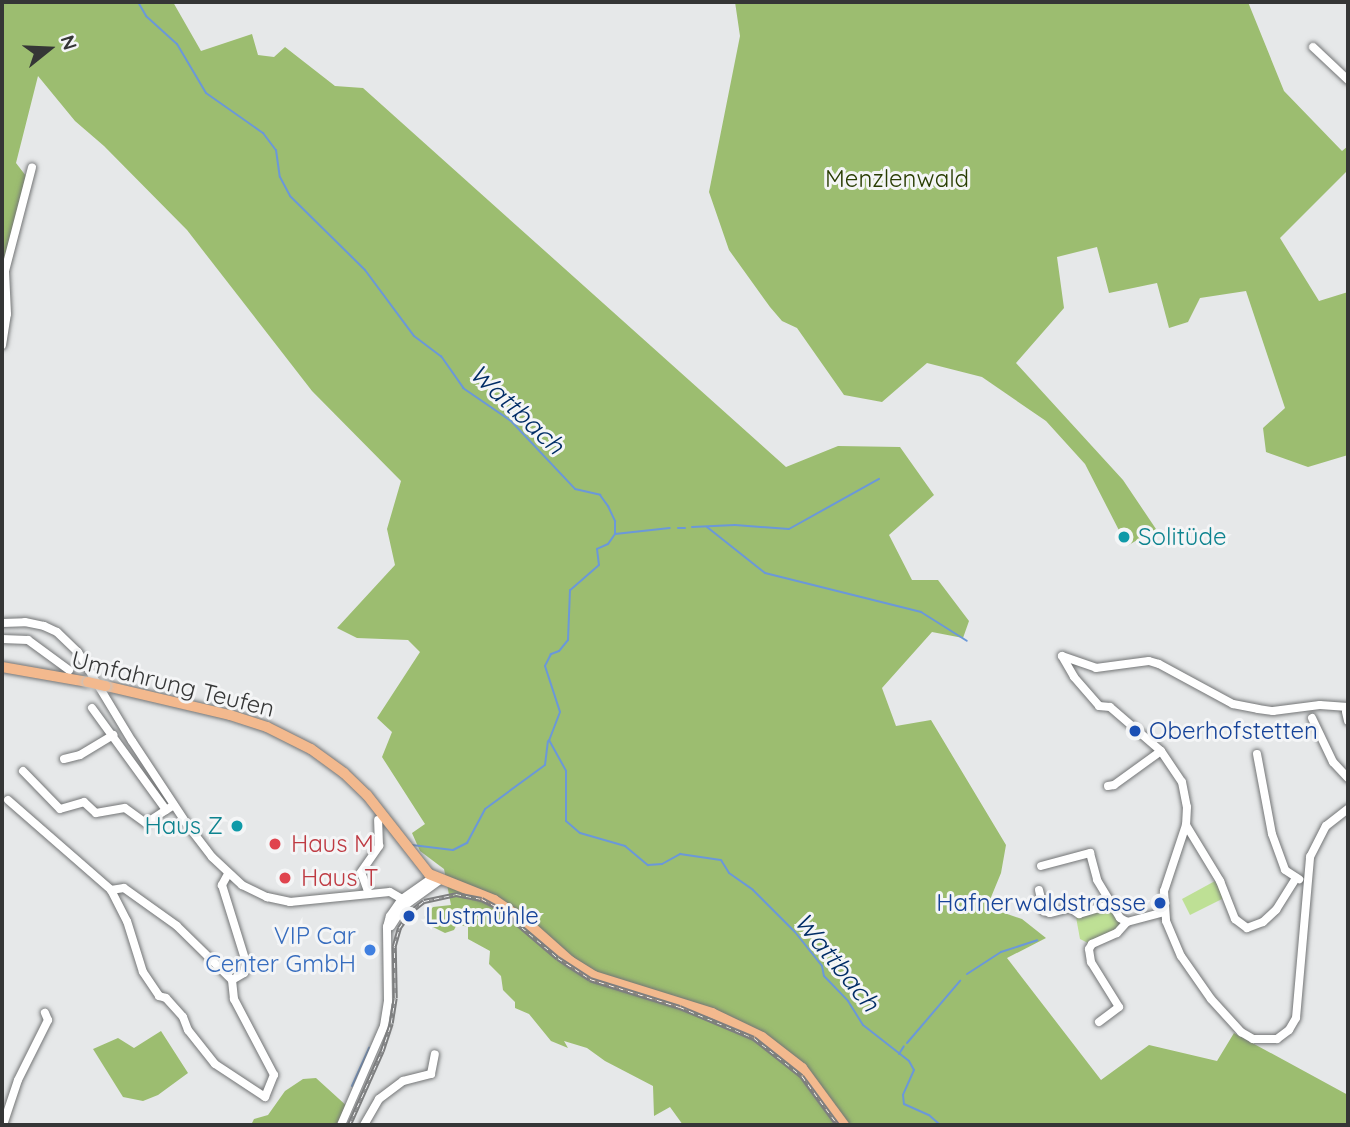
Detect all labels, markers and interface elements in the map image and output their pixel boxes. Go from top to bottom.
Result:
north arrow [14,14,84,84]
text: N [55,32,83,53]
park label: Menzlenwald [825,165,969,193]
water label: Wattbach [463,357,571,461]
place label: Solitüde [1138,523,1227,551]
marker: Solitüde [1116,529,1132,545]
street label: Umfahrung Teufen [69,645,277,723]
place label: Oberhofstetten [1149,717,1318,745]
marker: Oberhofstetten [1127,723,1143,739]
place label: Haus Z [144,812,223,840]
marker: Haus Z [229,818,245,834]
place label: Haus M [291,830,374,858]
marker: Haus M [265,834,285,854]
place label: Haus T [301,864,379,892]
marker: Haus T [275,868,295,888]
place label: Hafnerwaldstrasse [936,889,1146,917]
marker: Hafnerwaldstrasse [1152,895,1168,911]
place label: Lustmühle [425,902,539,930]
marker: Lustmühle [399,906,419,926]
water label: Wattbach [788,906,886,1018]
place label: VIP Car Center GmbH [205,922,356,978]
marker: VIP Car Center GmbH [362,942,378,958]

